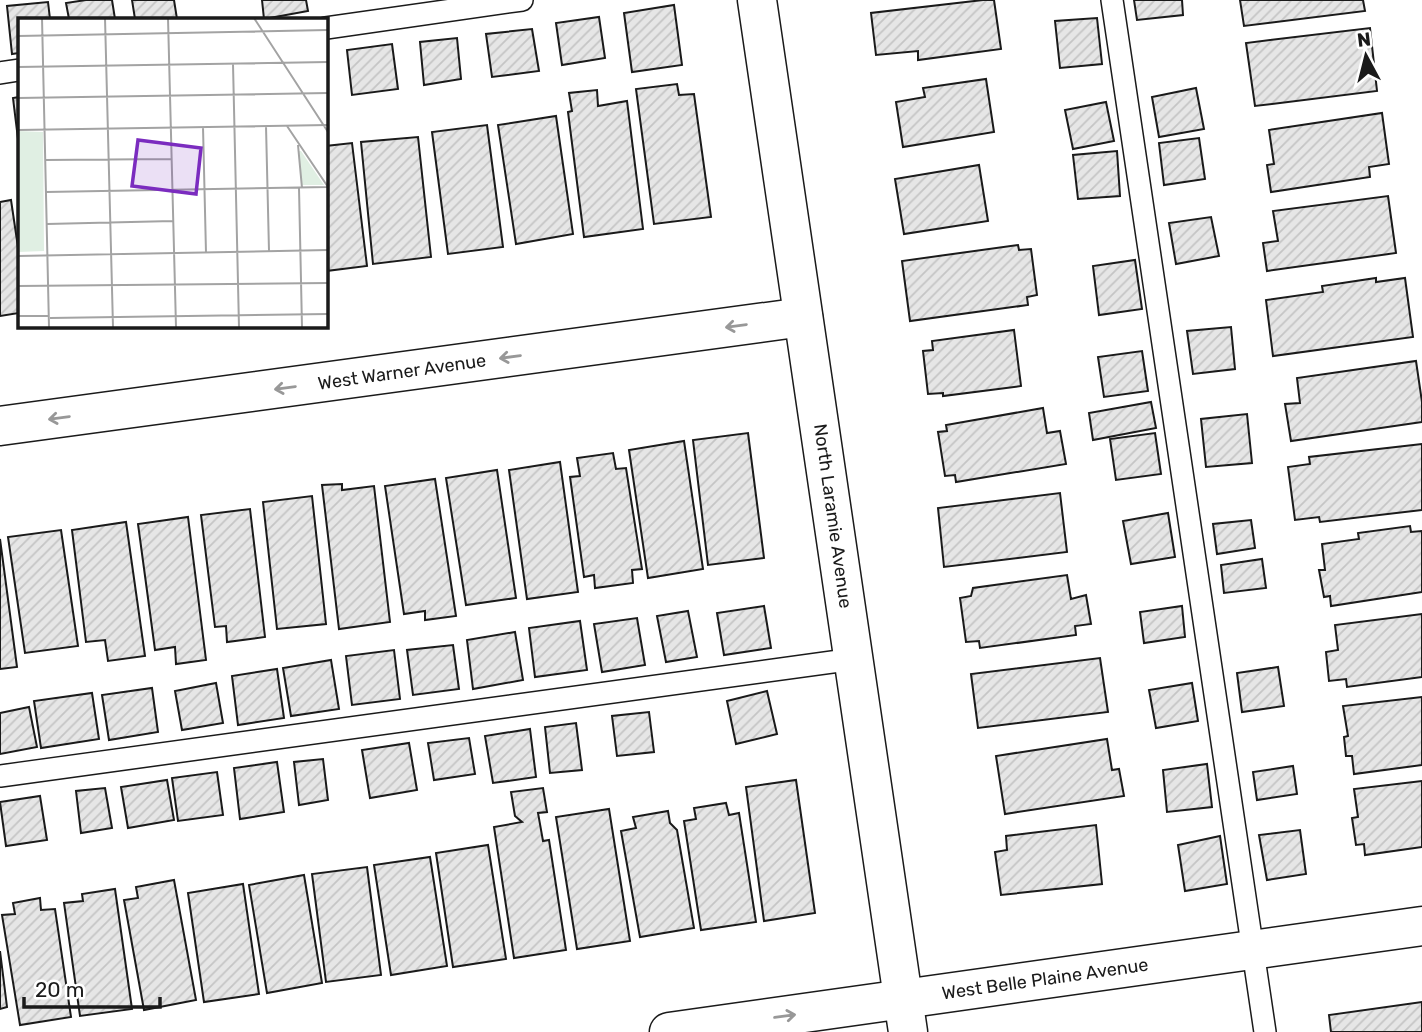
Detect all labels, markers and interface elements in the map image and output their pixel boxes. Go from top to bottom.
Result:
inset map [18,18,327,327]
north arrow [1331,21,1401,91]
text: N [1356,27,1372,52]
one-way arrow [725,320,748,333]
street label: West Warner Avenue [316,349,488,395]
one-way arrow [499,351,522,364]
one-way arrow [274,381,297,394]
one-way arrow [49,412,71,425]
street label: North Laramie Avenue [809,422,857,610]
street label: West Belle Plaine Avenue [940,954,1150,1004]
scale bar [24,965,161,1009]
text: 20 m [35,977,84,1002]
one-way arrow [773,1009,796,1022]

